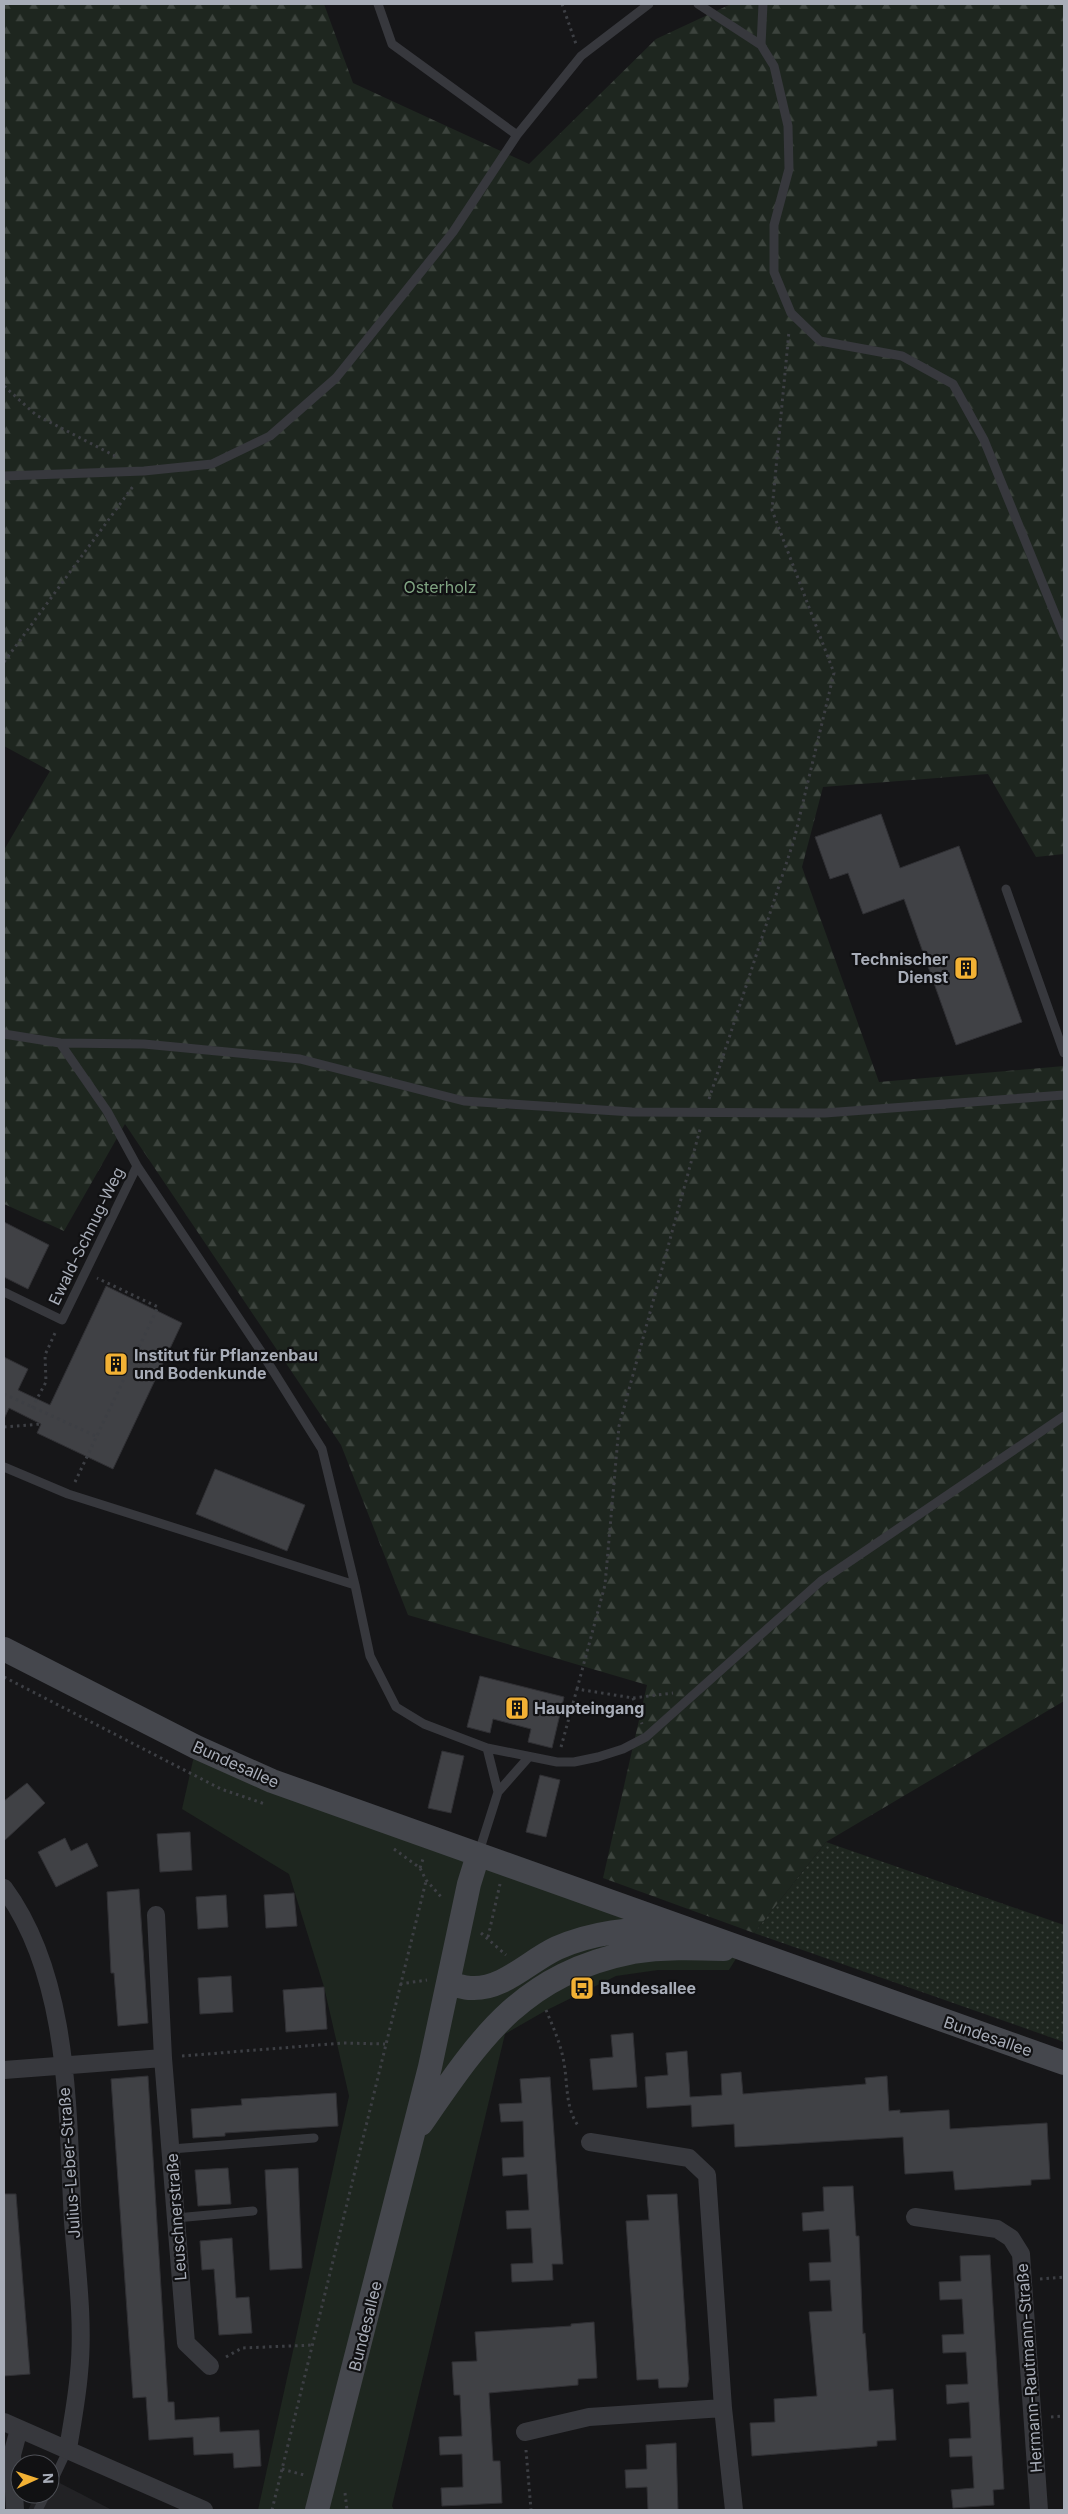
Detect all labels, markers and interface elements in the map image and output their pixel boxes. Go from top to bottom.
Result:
park label: Osterholz [403,577,477,597]
place label: Technischer Dienst [851,949,948,987]
building icon: Technischer Dienst [953,955,979,981]
street label: Ewald-Schnug-Weg [44,1164,128,1308]
place label: Institut für Pflanzenbau und Bodenkunde [134,1345,318,1383]
building icon: Institut für Pflanzenbau und Bodenkunde [103,1351,129,1377]
building icon: Haupteingang [504,1695,530,1721]
place label: Haupteingang [534,1698,644,1718]
street label: Bundesallee [190,1736,282,1792]
bus stop icon: Bundesallee [569,1975,595,2001]
place label: Bundesallee [600,1978,696,1998]
street label: Bundesallee [941,2012,1035,2060]
street label: Julius-Leber-Straße [54,2087,84,2239]
street label: Leuschnerstraße [162,2153,190,2281]
street label: Hermann-Rautmann-Straße [1012,2263,1046,2473]
street label: Bundesallee [344,2279,386,2373]
north arrow [10,2454,60,2504]
text: N [40,2473,57,2484]

